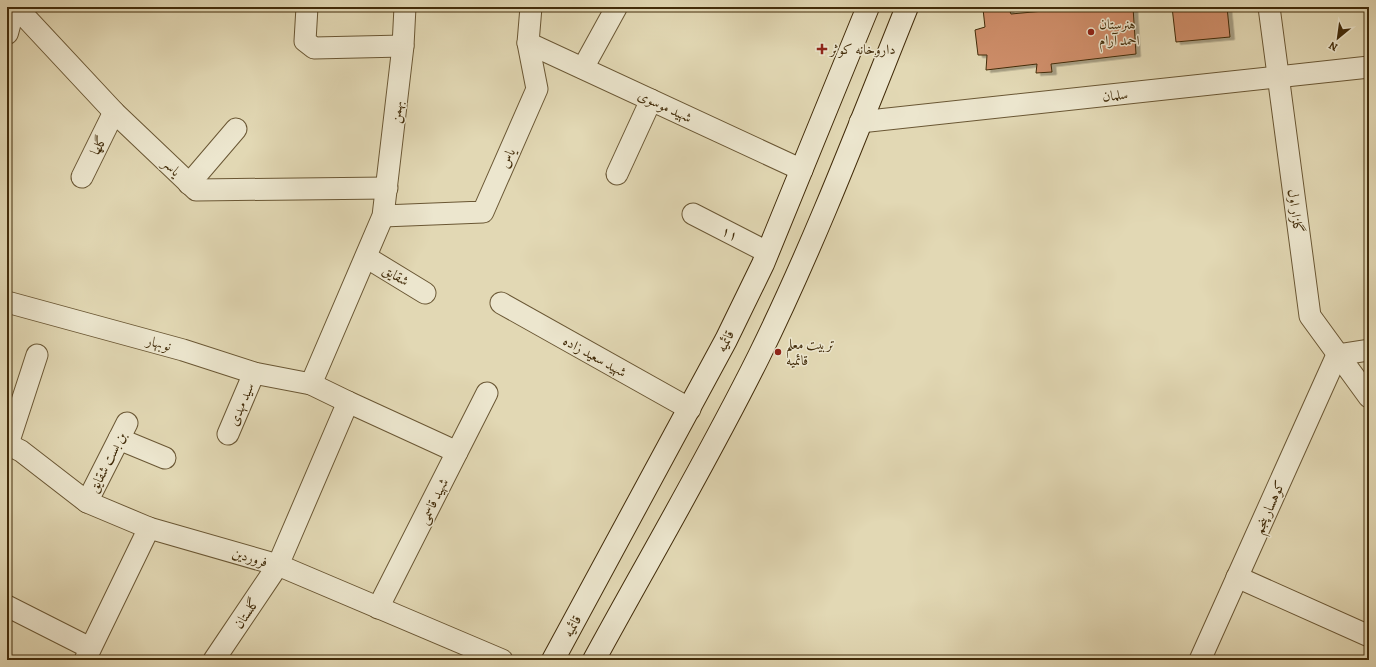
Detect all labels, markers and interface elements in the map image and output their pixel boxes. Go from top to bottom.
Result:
place label: هنرستان احمد آرام [1099,15,1140,53]
north arrow [1318,18,1358,58]
marker: هنرستان احمد آرام [1086,27,1096,37]
text: N [1326,38,1341,55]
place label: داروخانه کوثر [828,40,895,59]
marker: داروخانه کوثر [817,44,827,54]
street label: سلمان [1101,85,1129,106]
street label: شهید موسوی [635,86,695,127]
street label: بهمن [386,100,407,124]
street label: گلها [86,132,111,158]
street label: یاس [495,144,521,171]
street label: یاسر [157,153,186,182]
street label: گلزار اول [1283,188,1308,234]
street label: ۱۱ [718,221,741,246]
street label: شقایق [379,260,413,291]
street label: قائمیه [712,327,739,355]
street label: نوبهار [142,331,174,356]
street label: شهید سعید زاده [560,331,630,382]
place label: تربیت معلم قائمیه [786,335,835,370]
marker: تربیت معلم قائمیه [773,347,783,357]
street label: سید مهدی [224,380,259,429]
street label: بن بست شقایق [84,428,131,496]
street label: شهید قاسمی [414,475,453,528]
street label: کوهسار پنجم [1249,477,1293,539]
street label: فروردین [230,543,270,572]
street label: گلستان [229,594,264,632]
street label: قائمیه [559,612,586,641]

